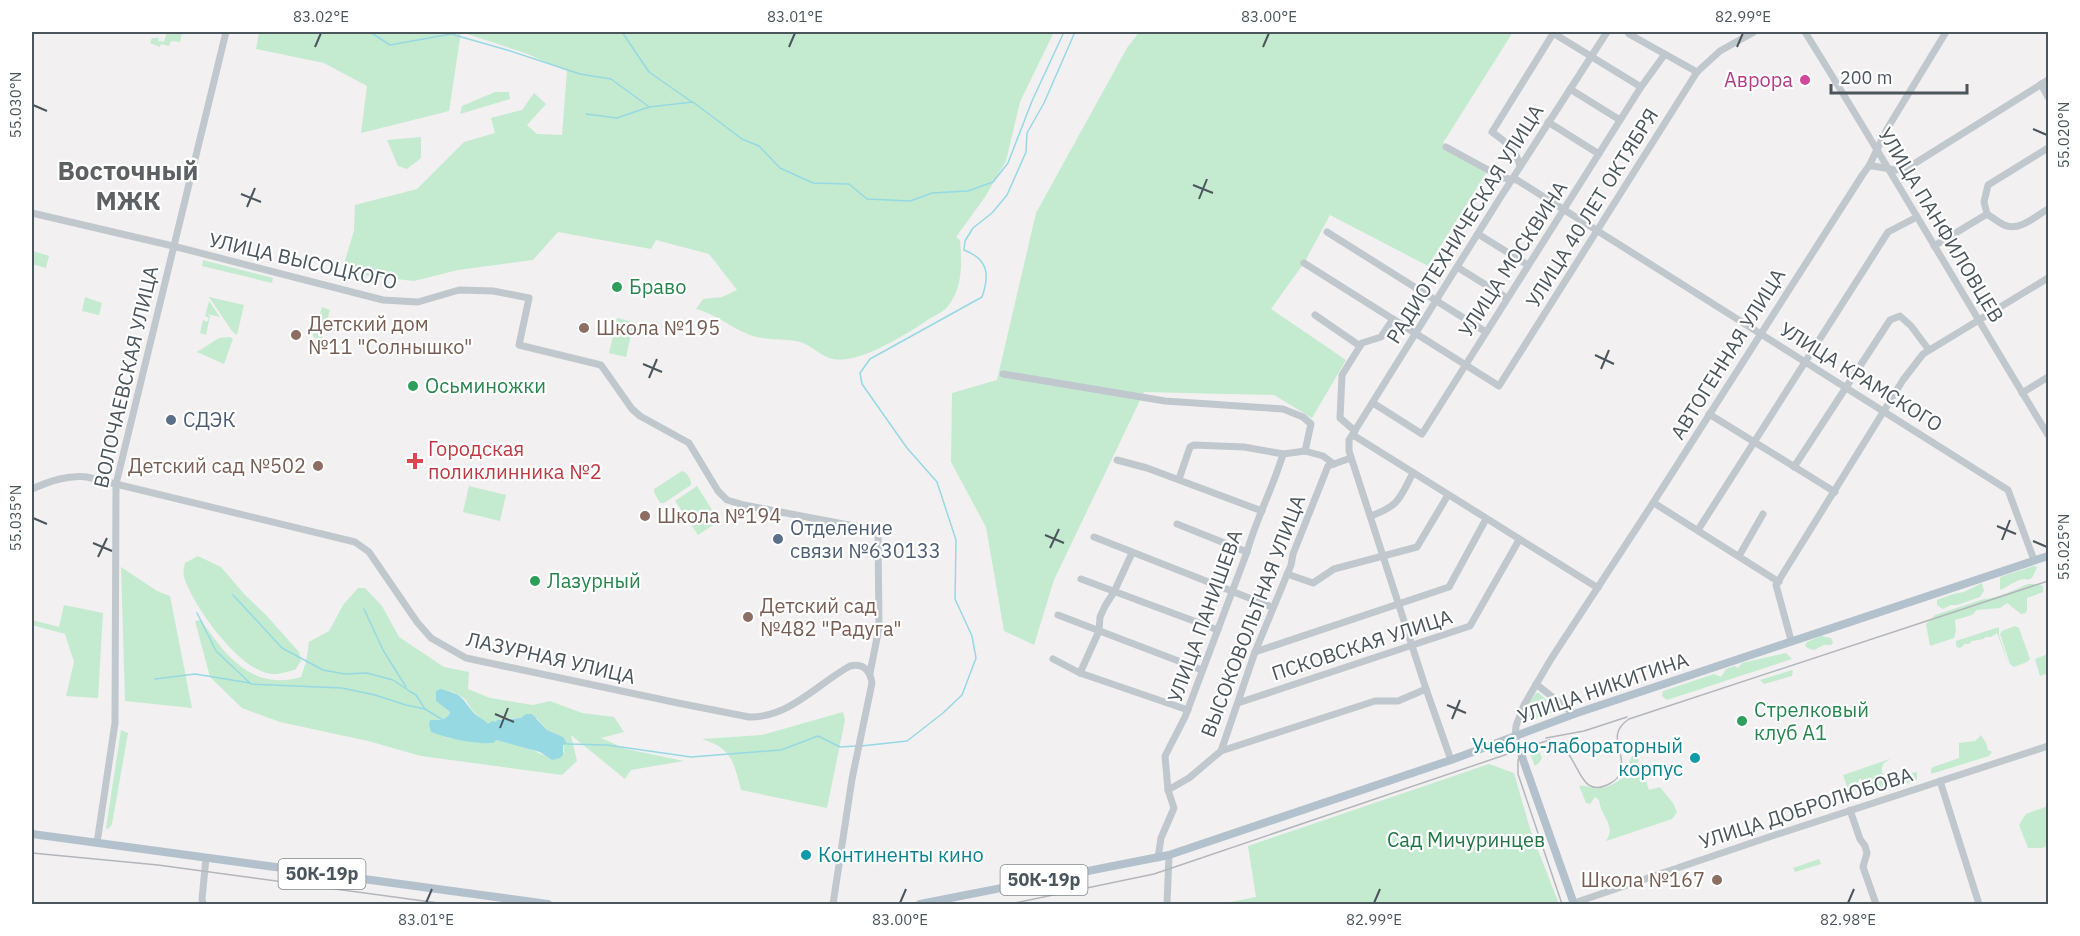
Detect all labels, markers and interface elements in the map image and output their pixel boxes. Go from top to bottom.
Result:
text: 83.02°E [293,7,349,26]
text: 83.01°E [767,7,823,26]
text: 83.00°E [1241,7,1297,26]
text: 82.99°E [1715,7,1771,26]
scale bar [1831,57,1968,95]
place label: Аврора [1724,66,1793,93]
text: 200 m [1840,66,1892,89]
text: 55.030°N [6,72,25,138]
marker: Аврора [1798,73,1812,87]
street label: РАДИОТЕХНИЧЕСКАЯ УЛИЦА [1380,99,1550,348]
text: 55.020°N [2054,102,2073,168]
street label: УЛИЦА 40 ЛЕТ ОКТЯБРЯ [1519,103,1664,313]
street label: УЛИЦА ПАНФИЛОВЦЕВ [1872,122,2010,327]
district label: Восточный МЖК [58,153,198,217]
street label: УЛИЦА МОСКВИНА [1452,175,1573,342]
street label: УЛИЦА ВЫСОЦКОГО [206,226,400,295]
street label: ВОЛОЧАЕВСКАЯ УЛИЦА [87,263,164,491]
street label: АВТОГЕННАЯ УЛИЦА [1664,263,1791,444]
place label: Браво [629,273,686,300]
marker: Браво [610,280,624,294]
place label: Детский дом №11 "Солнышко" [308,310,472,360]
place label: Школа №195 [596,314,720,341]
street label: УЛИЦА КРАМСКОГО [1775,316,1948,438]
marker: Школа №195 [577,321,591,335]
marker: Детский дом №11 "Солнышко" [289,328,303,342]
place label: Осьминожки [425,372,546,399]
marker: Осьминожки [406,379,420,393]
place label: СДЭК [183,406,236,433]
marker: СДЭК [164,413,178,427]
place label: Городская поликлинника №2 [428,435,602,485]
place label: Детский сад №502 [128,452,306,479]
marker: Городская поликлинника №2 [406,452,424,470]
marker: Детский сад №502 [311,459,325,473]
text: 55.035°N [6,485,25,551]
street label: ВЫСОКОВОЛЬТНАЯ УЛИЦА [1194,491,1311,741]
place label: Школа №194 [657,502,781,529]
marker: Школа №194 [638,509,652,523]
place label: Отделение связи №630133 [790,514,941,564]
text: 55.025°N [2054,514,2073,580]
street label: УЛИЦА ПАНИШЕВА [1161,525,1248,706]
marker: Отделение связи №630133 [771,532,785,546]
place label: Лазурный [547,567,641,594]
marker: Лазурный [528,574,542,588]
place label: Детский сад №482 "Радуга" [760,592,902,642]
street label: ПСКОВСКАЯ УЛИЦА [1268,603,1456,686]
marker: Детский сад №482 "Радуга" [741,610,755,624]
street label: ЛАЗУРНАЯ УЛИЦА [464,625,638,690]
street label: УЛИЦА НИКИТИНА [1514,646,1692,729]
place label: Стрелковый клуб А1 [1754,696,1869,746]
marker: Стрелковый клуб А1 [1735,714,1749,728]
place label: Учебно-лабораторный корпус [1472,732,1683,782]
marker: Учебно-лабораторный корпус [1688,751,1702,765]
street label: УЛИЦА ДОБРОЛЮБОВА [1696,760,1916,855]
park label: Сад Мичуринцев [1387,826,1545,853]
place label: Континенты кино [818,841,984,868]
marker: Континенты кино [799,848,813,862]
road number: 50К-19р [278,859,366,889]
road number: 50К-19р [1000,865,1088,895]
place label: Школа №167 [1581,866,1705,893]
marker: Школа №167 [1710,873,1724,887]
text: 83.01°E [398,910,454,929]
text: 83.00°E [872,910,928,929]
text: 82.99°E [1346,910,1402,929]
text: 82.98°E [1820,910,1876,929]

